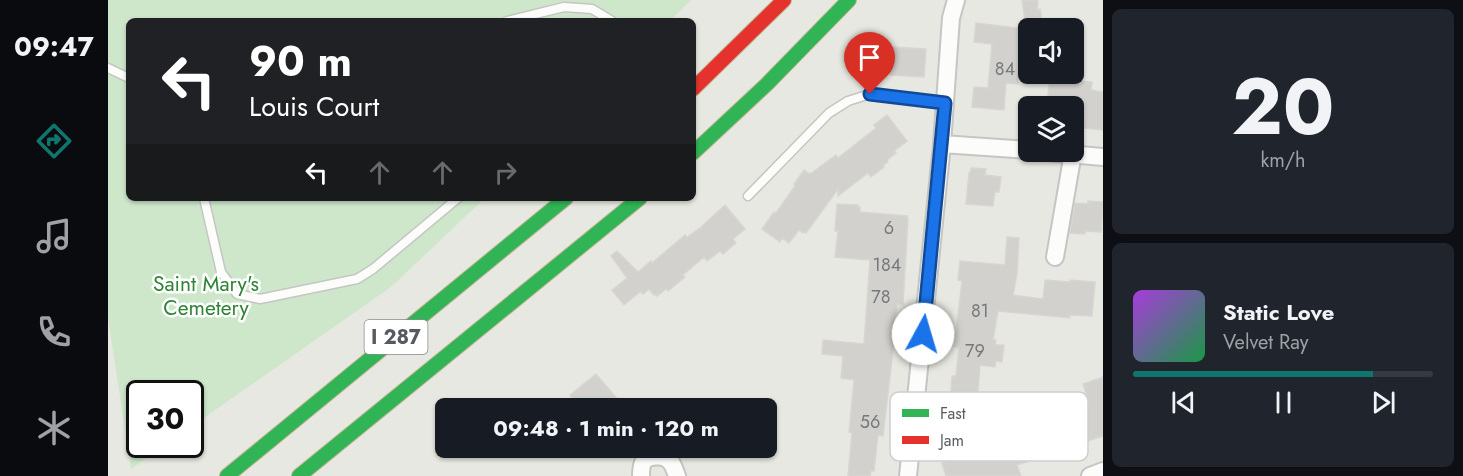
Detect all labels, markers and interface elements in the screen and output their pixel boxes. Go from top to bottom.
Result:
map controls [1018,18,1084,162]
button: sound [1018,18,1084,84]
text: 09:47 [14,27,94,66]
text: 90 m [249,31,352,92]
pin [844,32,895,94]
icon: arrive [853,41,886,74]
icon: left [150,42,228,120]
text: 20 [1232,51,1334,163]
house number: 84 [995,56,1015,82]
text: Louis Court [249,87,379,126]
button: layers [1018,96,1084,162]
icon: directions [33,120,75,162]
text: km/h [1260,146,1306,175]
icon: left [300,156,333,189]
icon: ahead [363,156,396,189]
icon: ahead [426,156,459,189]
icon: right [489,156,522,189]
icon: music [33,215,75,257]
house number: 6 [884,215,894,241]
house number: 184 [873,252,901,278]
park label: Saint Mary's Cemetery [153,269,259,323]
house number: 78 [871,284,891,310]
text: Static Love [1223,296,1334,328]
house number: 81 [971,298,989,324]
position arrow [891,302,955,366]
icon: phone [33,311,75,353]
road number: I 287 [364,320,428,354]
text: Velvet Ray [1223,328,1309,357]
house number: 79 [965,338,985,364]
speed limit sign: 30 [126,380,204,458]
icon: previous [1167,386,1200,419]
icon: pause [1267,386,1300,419]
icon: next [1367,386,1400,419]
legend [890,392,1088,461]
text: Fast [940,402,966,425]
icon: climate [33,407,75,449]
house number: 56 [860,409,880,435]
text: 09:48 · 1 min · 120 m [493,412,719,444]
text: Jam [938,429,964,452]

